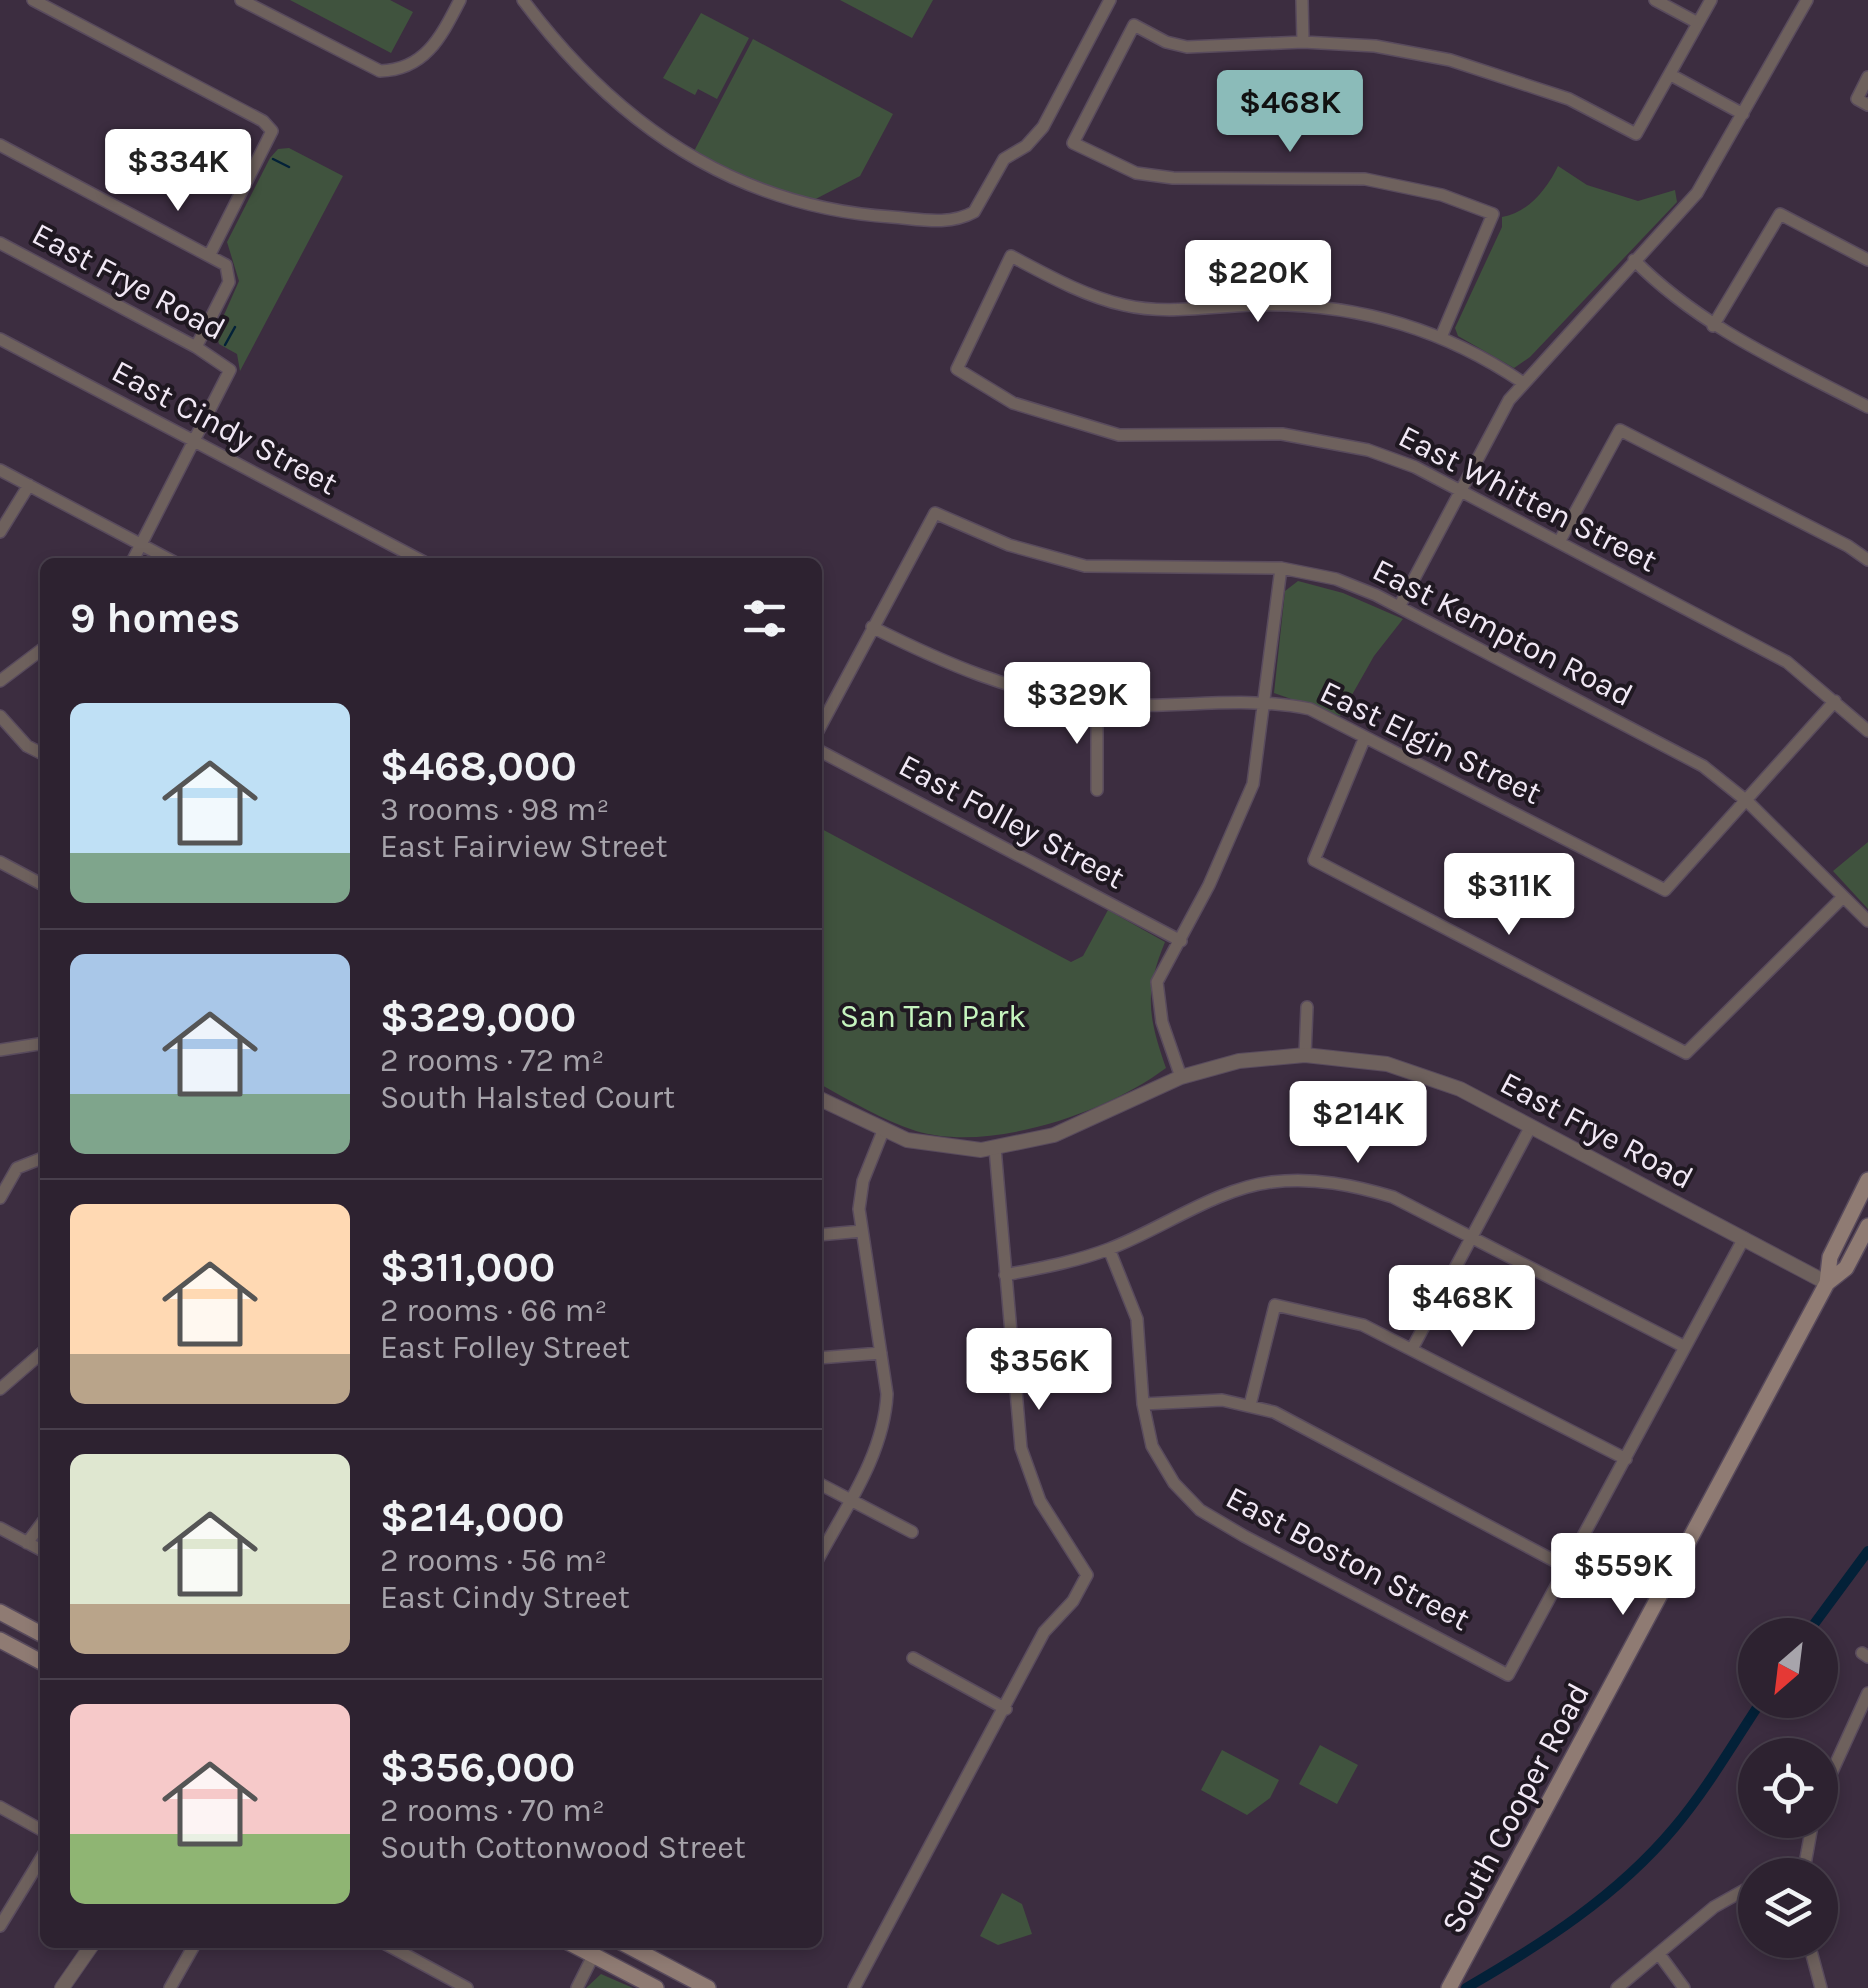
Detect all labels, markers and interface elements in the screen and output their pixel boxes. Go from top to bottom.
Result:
pin: $468K [1220,70,1360,155]
text: $468K [1239,84,1341,121]
pin: $334K [108,129,248,214]
text: $334K [127,143,229,180]
street label: East Frye Road [26,215,231,348]
pin: $220K [1188,240,1328,325]
text: $220K [1207,254,1309,291]
street label: East Cindy Street [106,352,344,502]
street label: East Whitten Street [1393,417,1663,580]
street label: East Kempton Road [1367,551,1639,714]
icon: filters [737,591,792,646]
text: 9 homes [70,593,240,643]
pin: $329K [1007,662,1147,747]
street label: East Elgin Street [1314,673,1547,812]
text: $329K [1026,676,1128,713]
text: $468,000 [380,741,577,791]
icon: home [150,743,270,863]
street label: East Folley Street [893,746,1131,896]
text: 3 rooms · 98 m² [380,791,609,828]
text: East Fairview Street [380,828,667,865]
pin: $311K [1439,853,1579,938]
text: $311K [1466,867,1552,904]
text: $329,000 [380,992,576,1042]
icon: home [150,994,270,1114]
park label: San Tan Park [840,998,1026,1035]
text: 2 rooms · 72 m² [380,1042,604,1079]
street label: East Frye Road [1494,1064,1699,1197]
text: South Halsted Court [380,1079,675,1116]
pin: $214K [1288,1081,1428,1166]
text: $214K [1312,1095,1404,1132]
text: $311,000 [380,1242,555,1292]
icon: home [150,1244,270,1364]
pin: $468K [1392,1265,1532,1350]
text: $468K [1411,1279,1513,1316]
text: 2 rooms · 66 m² [380,1292,607,1329]
pin: $356K [969,1328,1109,1413]
text: East Folley Street [380,1329,630,1366]
text: $356K [989,1342,1089,1379]
street label: East Boston Street [1220,1479,1476,1638]
text: $214,000 [380,1492,565,1542]
icon: home [150,1494,270,1614]
pin: $559K [1553,1533,1693,1618]
text: 2 rooms · 56 m² [380,1542,607,1579]
text: $559K [1573,1547,1673,1584]
text: East Cindy Street [380,1579,630,1616]
north arrow [1738,1618,1838,1718]
map controls [1738,1618,1838,1958]
street label: South Cooper Road [1434,1677,1597,1940]
button: locate [1738,1738,1838,1838]
text: $356,000 [380,1742,575,1792]
icon: home [150,1744,270,1864]
text: 2 rooms · 70 m² [380,1792,605,1829]
text: South Cottonwood Street [380,1829,746,1866]
button: layers [1738,1858,1838,1958]

